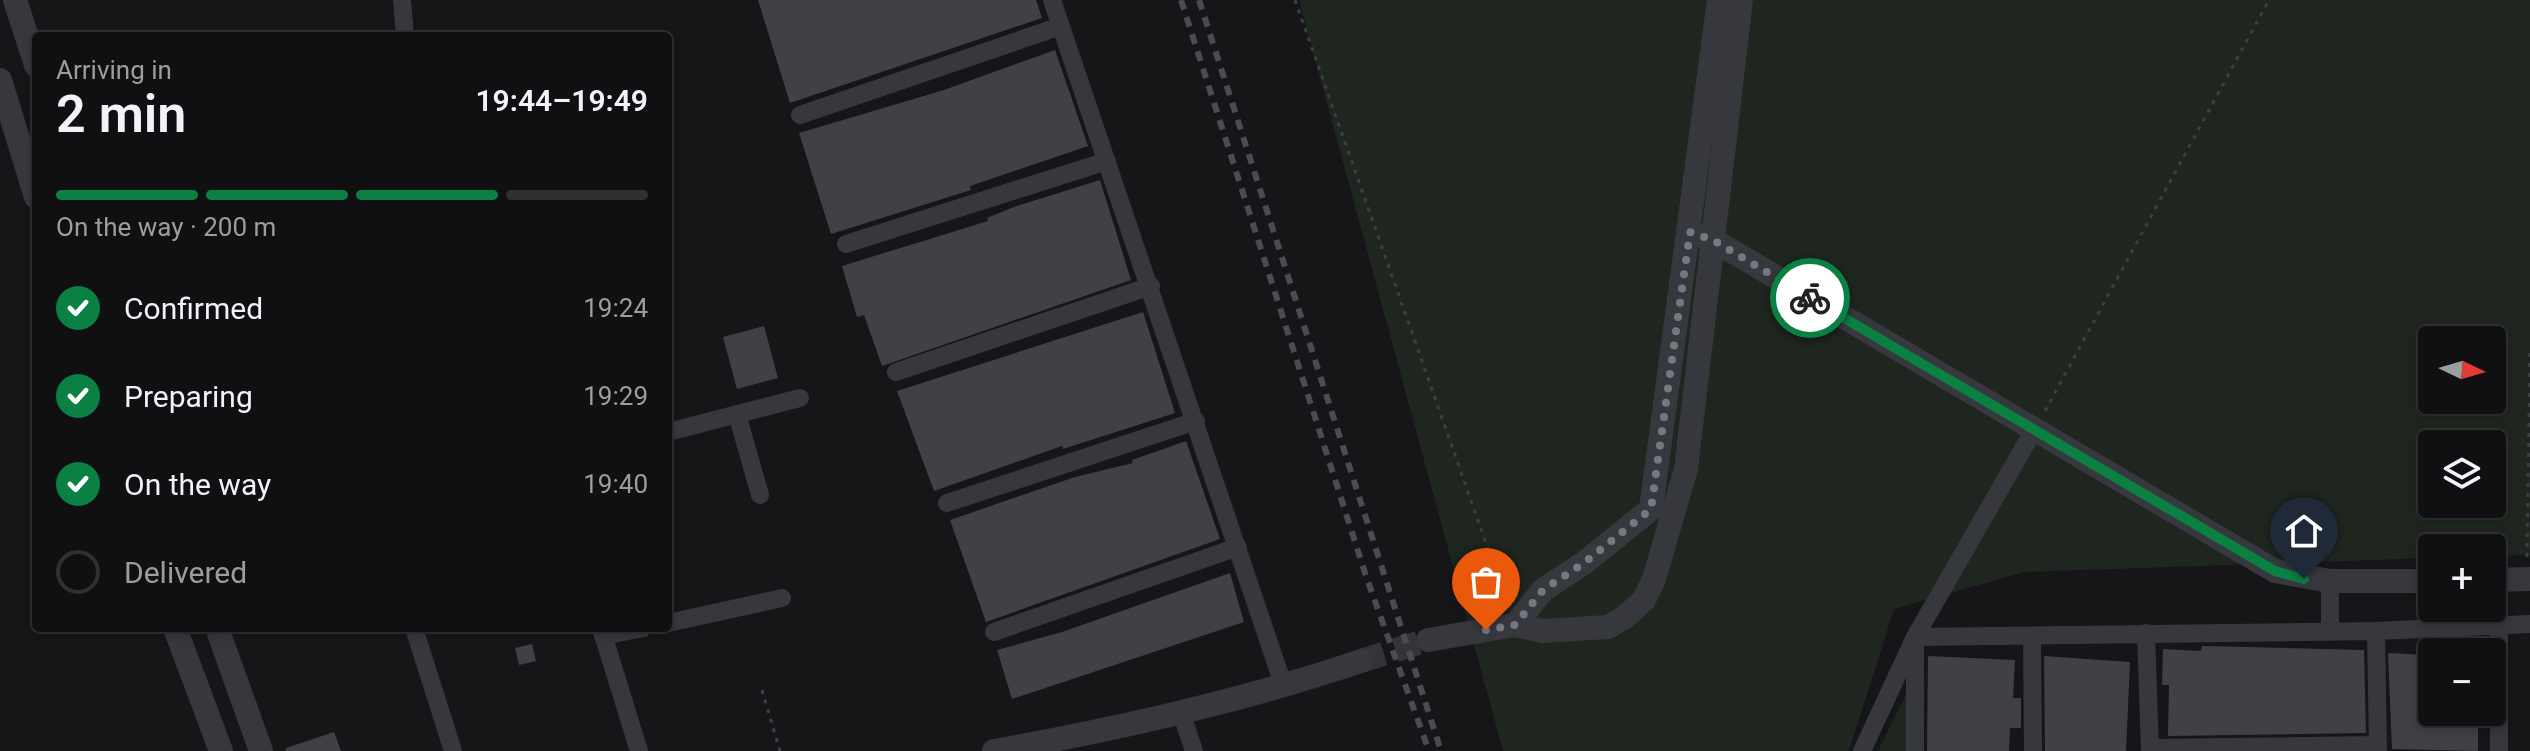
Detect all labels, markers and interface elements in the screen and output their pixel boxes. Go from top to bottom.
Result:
text: Arriving in [56,55,172,85]
text: 19:44–19:49 [475,83,648,118]
text: 2 min [56,84,186,145]
text: On the way · 200 m [56,212,276,242]
courier [1770,258,1850,338]
icon: bike [1788,276,1832,320]
icon: check [56,286,100,330]
text: Confirmed [124,291,263,326]
text: 19:24 [583,293,648,323]
north arrow [2418,326,2506,414]
map controls [2418,326,2506,726]
icon: check [56,374,100,418]
text: Preparing [124,379,253,414]
text: 19:29 [583,381,648,411]
button: layers [2418,430,2506,518]
icon: check [56,462,100,506]
text: On the way [124,467,271,502]
text: 19:40 [583,469,648,499]
pin [2270,497,2338,579]
icon: home [2282,509,2326,553]
button: + [2418,534,2506,622]
pin [1452,548,1520,630]
text: Delivered [124,555,247,590]
icon: bag [1464,560,1508,604]
button: − [2418,638,2506,726]

